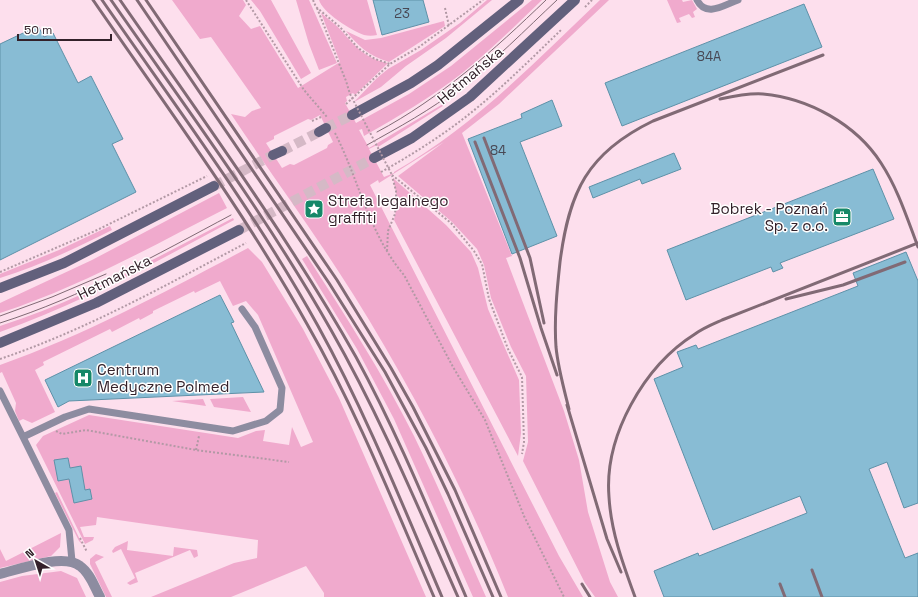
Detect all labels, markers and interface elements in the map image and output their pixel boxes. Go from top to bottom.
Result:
house number: 23 [394,5,410,22]
scale bar [18,16,111,42]
text: 50 m [24,22,52,38]
street label: Hetmańska [433,42,507,108]
house number: 84A [697,48,721,65]
house number: 84 [490,142,506,159]
place label: Strefa legalnego graffiti [328,191,449,227]
place icon: Strefa legalnego graffiti [303,198,325,220]
place label: Bobrek - Poznań Sp. z o.o. [711,199,828,235]
office icon: Bobrek - Poznań Sp. z o.o. [831,206,853,228]
street label: Hetmańska [74,250,154,304]
place label: Centrum Medyczne Polmed [97,360,229,396]
hospital icon: Centrum Medyczne Polmed [72,367,94,389]
north arrow [16,541,56,581]
text: N [22,545,37,561]

